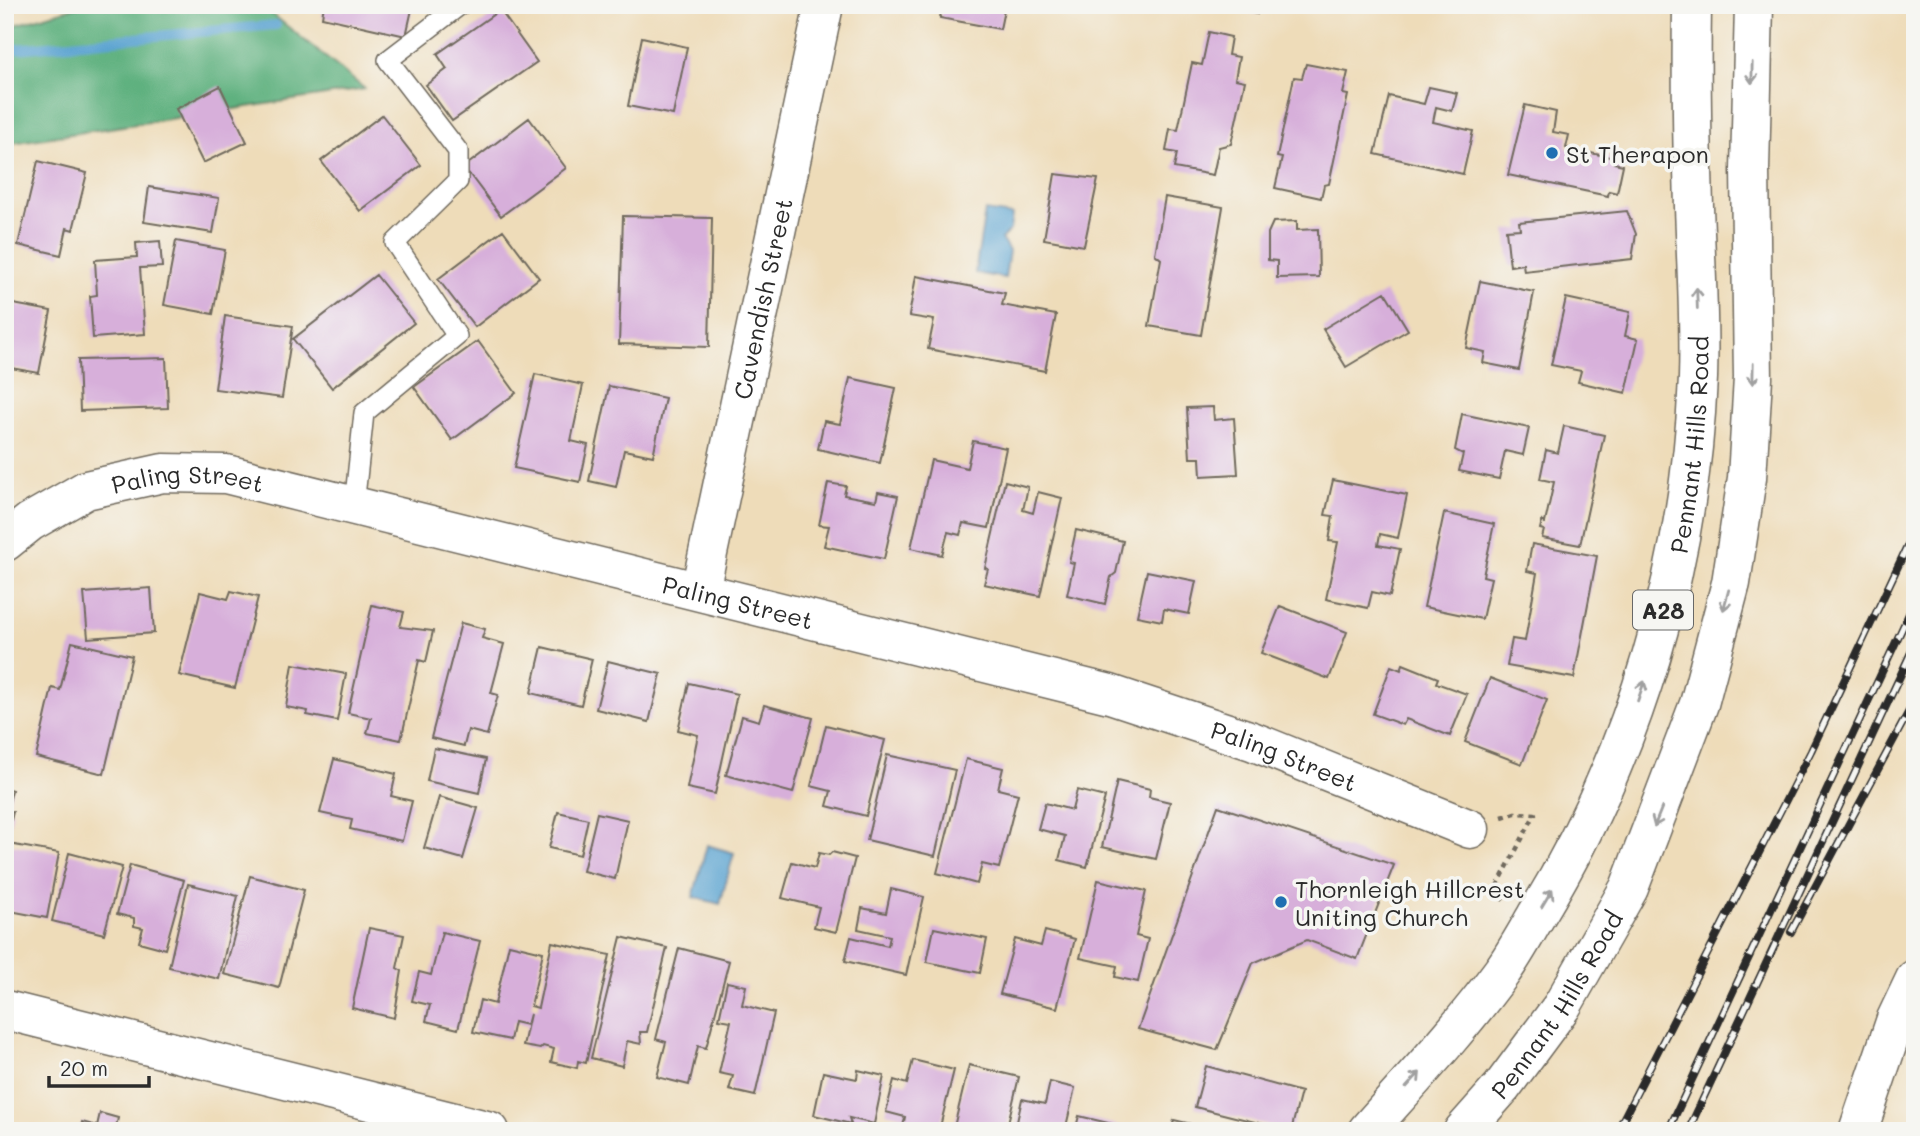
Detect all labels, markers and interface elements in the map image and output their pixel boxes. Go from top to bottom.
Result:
one-way arrow [1746,62,1759,85]
place label: St Therapon [1566,138,1709,169]
marker: St Therapon [1544,145,1560,161]
street label: Cavendish Street [726,195,798,402]
one-way arrow [1690,287,1704,310]
street label: Pennant Hills Road [1662,336,1714,556]
one-way arrow [1746,363,1759,386]
street label: Paling Street [108,457,267,499]
street label: Paling Street [659,568,817,635]
one-way arrow [1719,588,1732,611]
road number: A28 [1633,590,1693,630]
one-way arrow [1635,680,1648,702]
street label: Paling Street [1207,713,1362,797]
one-way arrow [1651,805,1664,827]
place label: Thornleigh Hillcrest Uniting Church [1295,873,1525,932]
one-way arrow [1541,888,1555,908]
marker: Thornleigh Hillcrest Uniting Church [1273,894,1289,910]
street label: Pennant Hills Road [1484,905,1629,1105]
scale bar [49,1045,149,1089]
text: 20 m [60,1054,108,1081]
one-way arrow [1404,1072,1421,1089]

